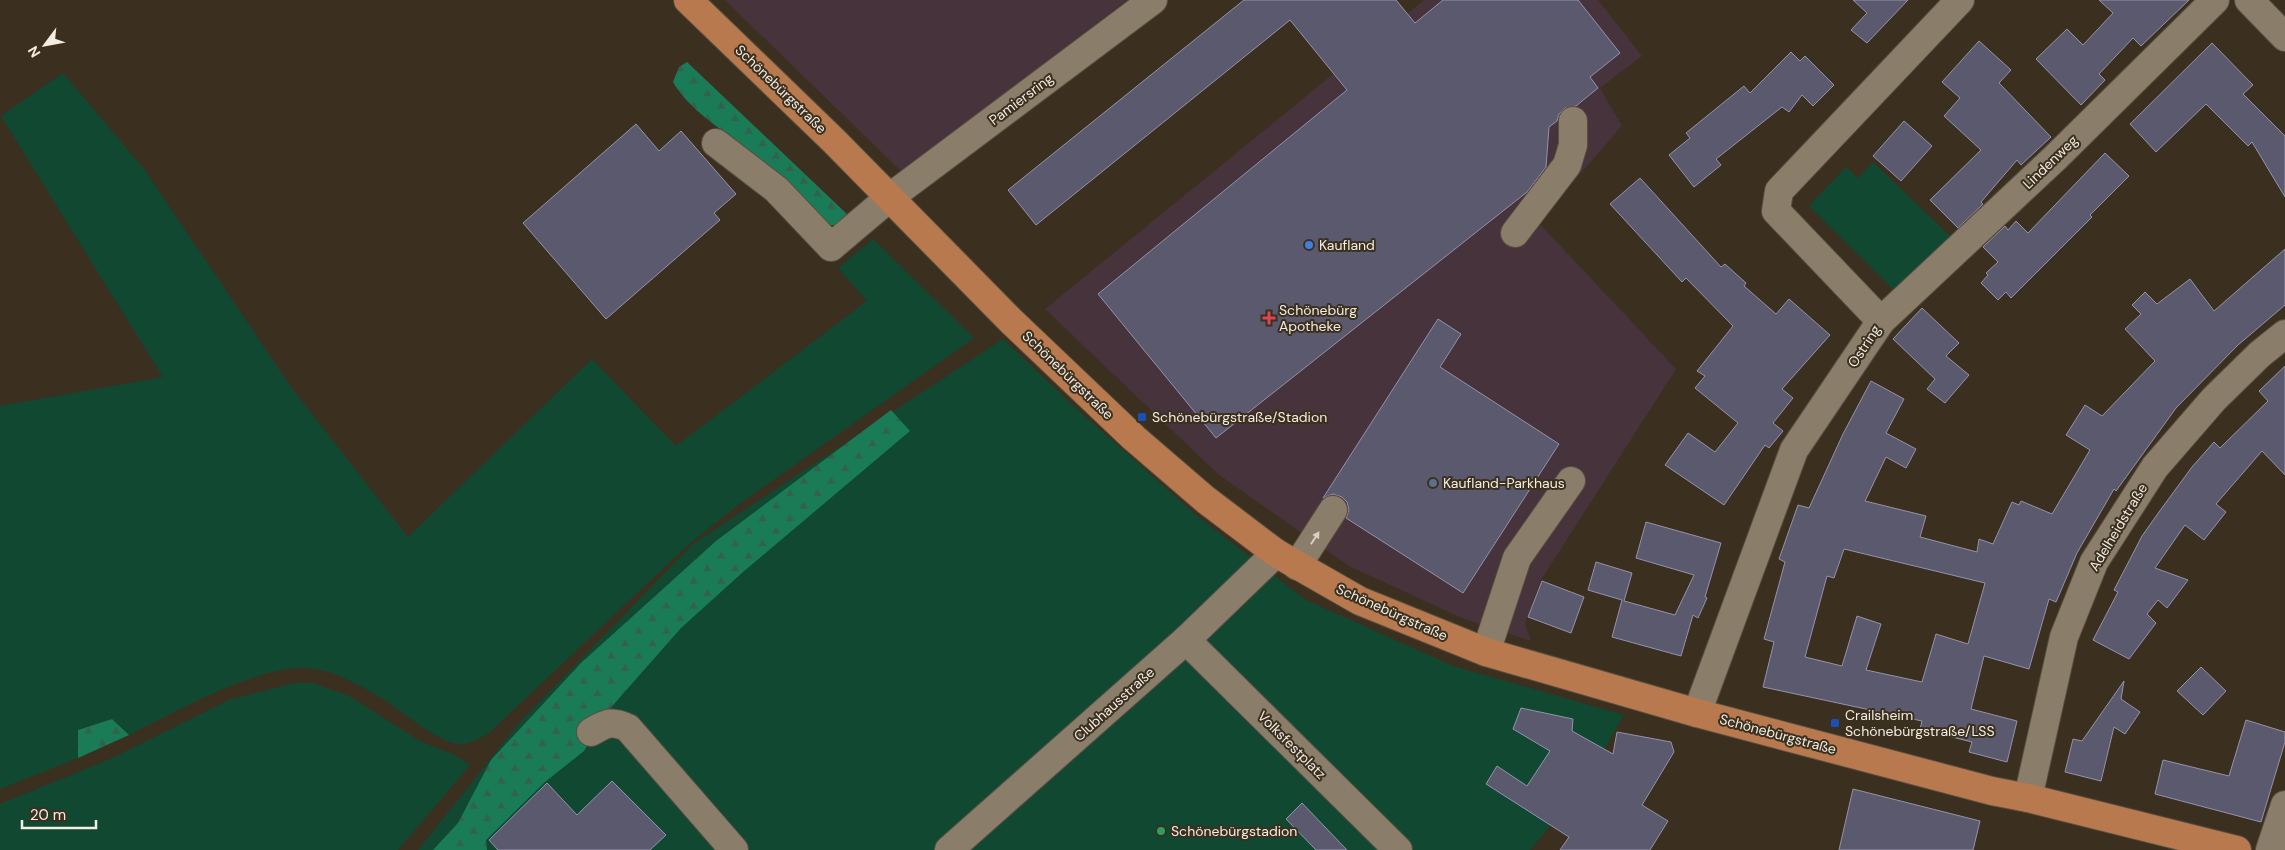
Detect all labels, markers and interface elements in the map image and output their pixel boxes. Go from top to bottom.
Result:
north arrow [20,20,70,70]
street label: Schönebürgstraße [732,41,830,137]
text: N [24,43,44,61]
street label: Pamiersring [985,69,1057,129]
street label: Lindenweg [2019,131,2081,193]
place label: Kaufland [1319,236,1375,254]
marker: Kaufland [1303,239,1315,251]
place label: Schönebürg Apotheke [1279,301,1357,335]
marker: Schönebürg Apotheke [1263,312,1275,324]
street label: Ostring [1844,321,1885,371]
street label: Schönebürgstraße [1019,327,1117,423]
place label: Schönebürgstraße/Stadion [1152,408,1327,426]
marker: Schönebürgstraße/Stadion [1136,411,1148,423]
place label: Kaufland-Parkhaus [1443,474,1565,492]
marker: Kaufland-Parkhaus [1427,477,1439,489]
street label: Adelheidstraße [2085,480,2151,574]
one-way arrow [1311,531,1320,544]
street label: Schönebürgstraße [1333,579,1451,645]
street label: Clubhausstraße [1070,663,1158,745]
place label: Crailsheim Schönebürgstraße/LSS [1845,706,1995,740]
street label: Volksfestplatz [1254,707,1330,783]
street label: Schönebürgstraße [1718,710,1838,758]
marker: Crailsheim Schönebürgstraße/LSS [1829,717,1841,729]
scale bar [22,798,96,830]
text: 20 m [30,805,66,825]
place label: Schönebürgstadion [1171,822,1297,840]
marker: Schönebürgstadion [1155,825,1167,837]

